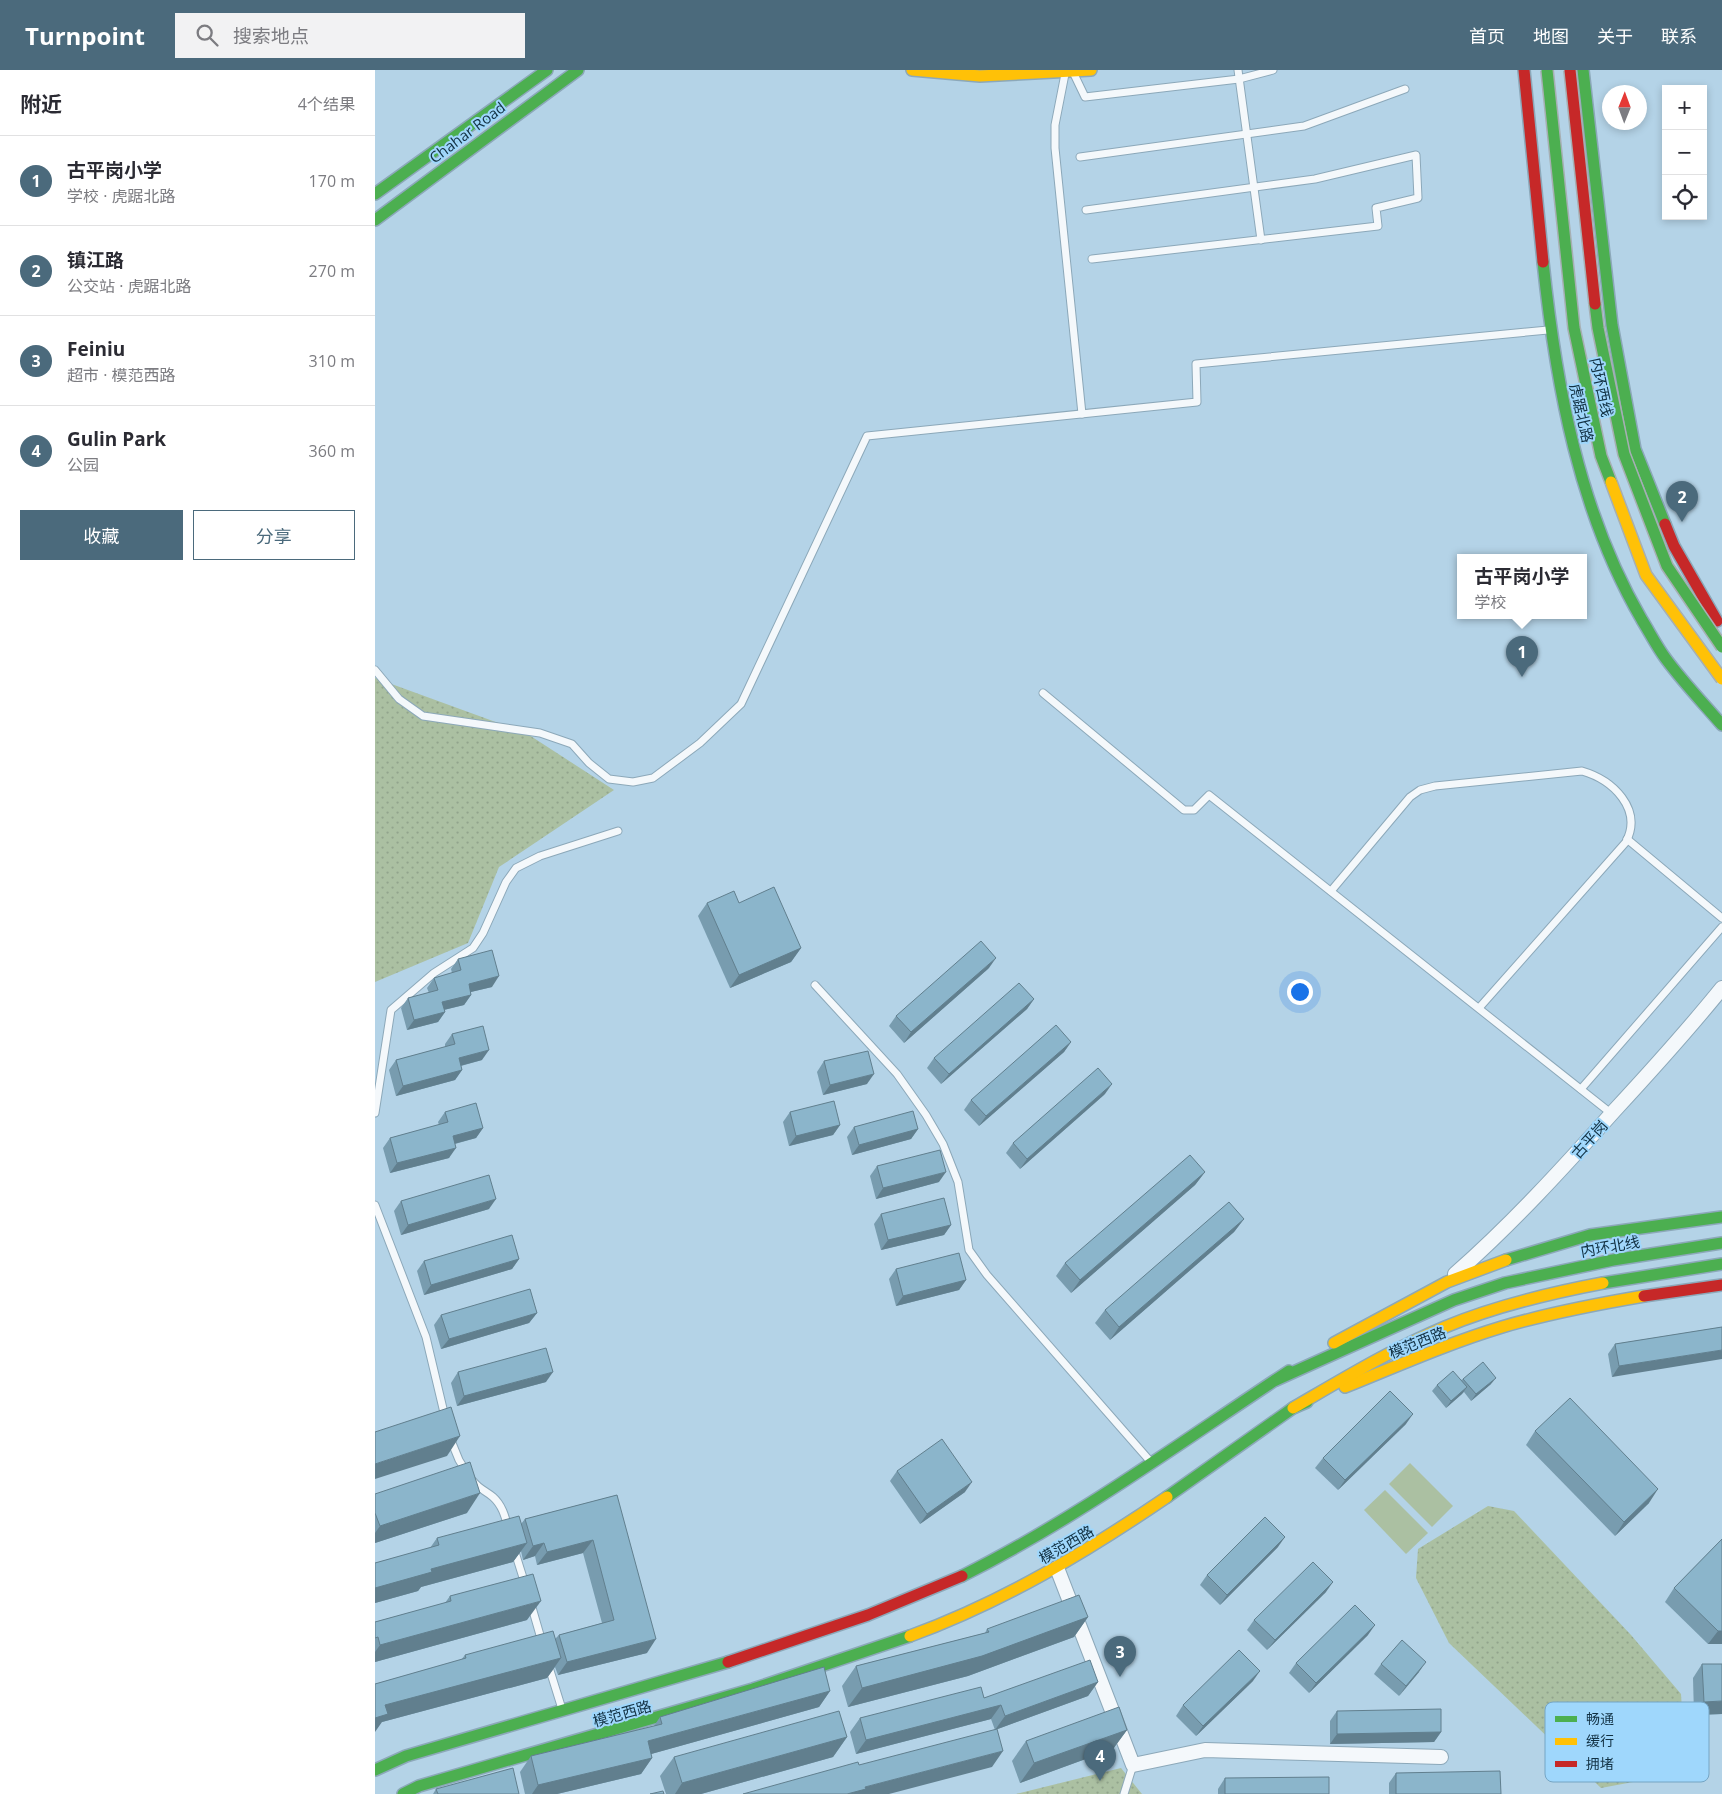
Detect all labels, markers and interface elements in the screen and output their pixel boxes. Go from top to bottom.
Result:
search box [175,13,525,58]
text: Turnpoint [25,19,145,52]
icon: search [193,21,221,49]
text: 搜索地点 [233,23,309,49]
text: 首页 [1469,24,1505,48]
text: 地图 [1533,24,1569,48]
text: 关于 [1597,24,1633,48]
text: 联系 [1661,24,1697,48]
north arrow [1602,85,1647,130]
map controls [1662,85,1707,220]
button: + [1662,85,1707,130]
text: 附近 [20,90,62,118]
text: 4个结果 [298,93,355,115]
street label: Chahar Road [425,97,509,167]
button: − [1662,130,1707,175]
text: 古平岗小学 [67,157,162,183]
text: 1 [31,170,41,192]
text: 170 m [309,170,355,192]
button: locate [1662,175,1707,220]
text: 学校 · 虎踞北路 [67,185,176,207]
text: 镇江路 [67,247,124,273]
text: 2 [31,260,41,282]
text: 270 m [309,260,355,282]
text: 公交站 · 虎踞北路 [67,275,192,297]
text: Feiniu [67,336,125,362]
text: 3 [31,350,41,372]
text: 310 m [309,350,355,372]
street label: 内环西线 [1586,356,1618,418]
text: 超市 · 模范西路 [67,364,176,386]
street label: 虎踞北路 [1566,382,1598,444]
text: Gulin Park [67,426,166,452]
text: 4 [31,440,41,462]
text: 360 m [309,440,355,462]
text: 公园 [67,454,99,476]
pin: 2 [1666,481,1698,522]
button: 收藏 [20,510,183,560]
button: 分享 [193,510,355,560]
popup [1457,554,1587,619]
text: 古平岗小学 [1474,563,1570,589]
text: 学校 [1474,591,1507,613]
pin: 1 [1506,636,1538,677]
your location [1287,979,1313,1005]
street label: 古平岗 [1567,1116,1611,1162]
street label: 内环北线 [1579,1231,1641,1261]
street label: 模范西路 [1385,1321,1449,1363]
street label: 模范西路 [1035,1520,1097,1568]
pin: 3 [1104,1636,1136,1677]
street label: 模范西路 [590,1695,654,1731]
legend [1545,1702,1709,1782]
text: 畅通 [1586,1709,1614,1728]
text: 缓行 [1586,1731,1614,1750]
pin: 4 [1084,1740,1116,1781]
text: 拥堵 [1586,1754,1614,1773]

